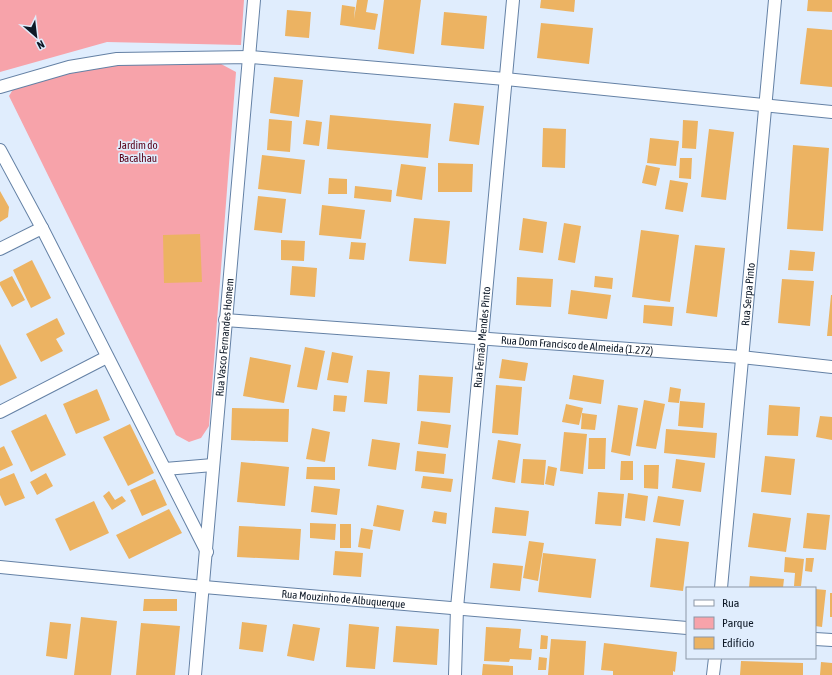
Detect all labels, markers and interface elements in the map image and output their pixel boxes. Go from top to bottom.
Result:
north arrow [16,16,56,56]
text: N [35,38,46,52]
park label: Jardim do Bacalhau [118,139,158,164]
street label: Rua Serpa Pinto [739,262,757,326]
street label: Rua Vasco Fernandes Homem [213,278,236,397]
street label: Rua Fernão Mendes Pinto [471,286,493,388]
street label: Rua Dom Francisco de Almeida (1.272) [501,334,654,357]
legend [686,587,816,659]
street label: Rua Mouzinho de Albuquerque [281,588,406,610]
text: Rua [722,596,739,610]
text: Parque [722,616,754,630]
text: Edifício [722,636,755,650]

